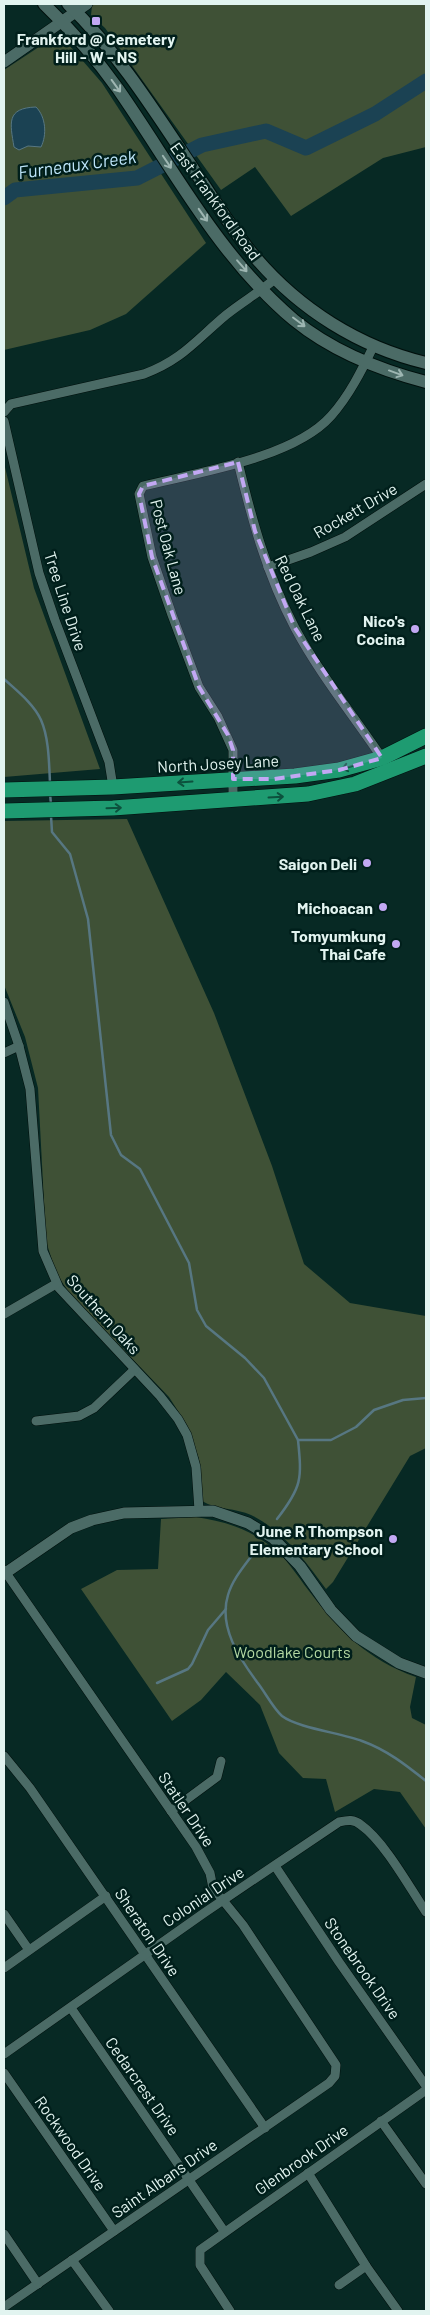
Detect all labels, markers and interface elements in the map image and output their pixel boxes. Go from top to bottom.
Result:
marker: Frankford @ Cemetery Hill - W - NS [90,15,102,27]
place label: Frankford @ Cemetery Hill - W - NS [17,29,175,66]
one-way arrow [110,79,121,92]
street label: East Frankford Road [167,138,265,264]
water label: Furneaux Creek [17,145,138,183]
one-way arrow [162,154,172,168]
one-way arrow [198,208,208,222]
one-way arrow [236,259,247,272]
one-way arrow [292,317,305,328]
one-way arrow [388,369,403,378]
street label: Rockett Drive [310,478,400,542]
street label: Post Oak Lane [147,497,191,597]
street label: Tree Line Drive [41,549,91,653]
street label: Red Oak Lane [272,552,330,644]
place label: Nico's Cocina [357,611,405,648]
marker: Nico's Cocina [409,623,421,635]
street label: North Josey Lane [157,750,279,776]
one-way arrow [341,763,357,772]
one-way arrow [177,778,193,787]
one-way arrow [268,792,284,801]
one-way arrow [106,803,122,812]
place label: Saigon Deli [279,854,357,873]
marker: Saigon Deli [361,857,373,869]
place label: Michoacan [297,898,373,917]
marker: Michoacan [377,901,389,913]
place label: Tomyumkung Thai Cafe [291,926,386,963]
marker: Tomyumkung Thai Cafe [390,938,402,950]
street label: Southern Oaks [63,1270,145,1358]
place label: June R Thompson Elementary School [250,1521,383,1558]
marker: June R Thompson Elementary School [387,1533,399,1545]
park label: Woodlake Courts [233,1642,351,1661]
street label: Statler Drive [155,1768,219,1850]
street label: Colonial Drive [159,1862,247,1930]
street label: Sheraton Drive [112,1884,184,1980]
street label: Stonebrook Drive [321,1914,405,2022]
street label: Cedarcrest Drive [102,2033,184,2139]
street label: Rockwood Drive [31,2092,111,2194]
street label: Glenbrook Drive [251,2120,351,2198]
street label: Saint Albans Drive [107,2134,221,2222]

